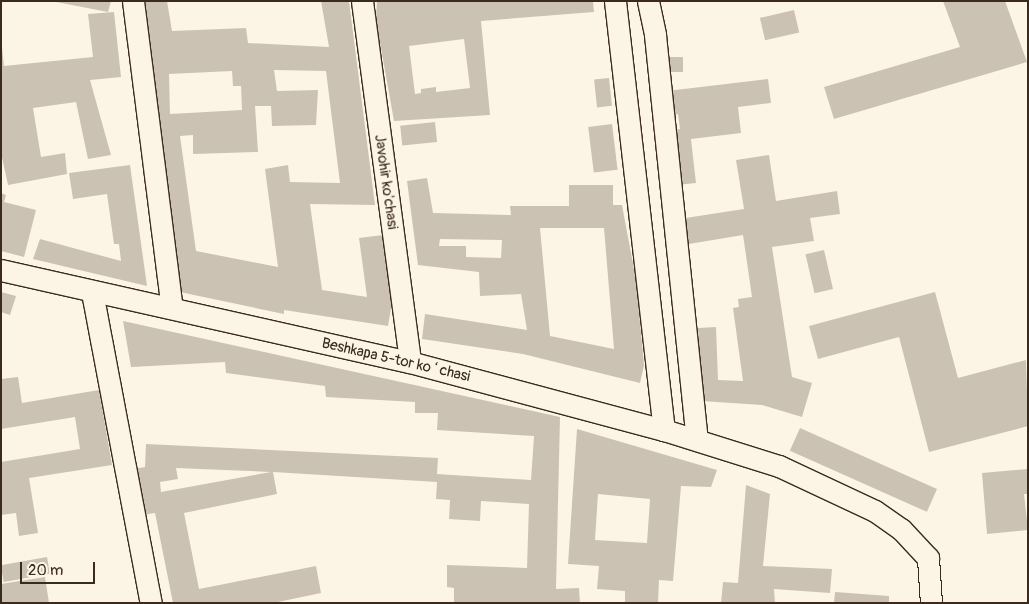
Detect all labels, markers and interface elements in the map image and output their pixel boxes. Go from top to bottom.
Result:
street label: Javohir ko'chasi [370,133,402,231]
street label: Beshkapa 5-tor koʻchasi [320,334,472,386]
scale bar [22,552,98,584]
text: 20 m [28,561,63,580]

